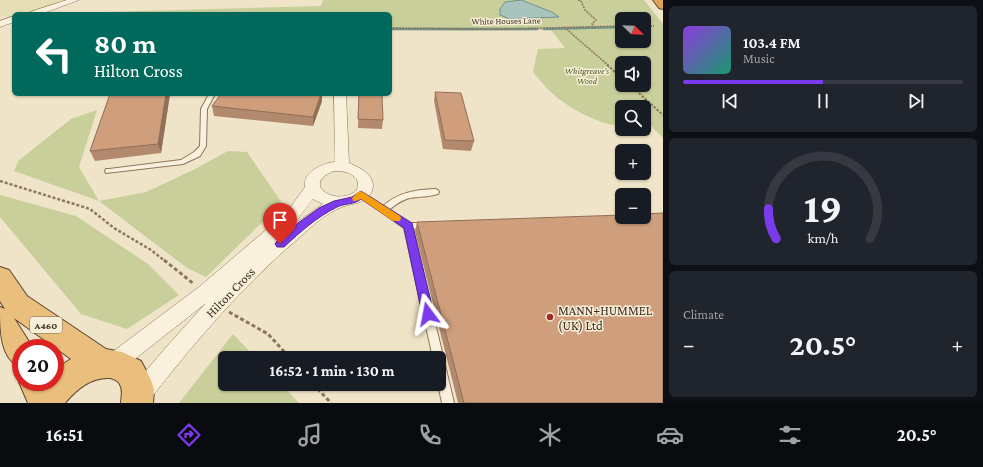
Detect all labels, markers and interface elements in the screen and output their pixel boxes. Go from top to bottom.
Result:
north arrow [615,12,651,48]
map controls [615,12,651,224]
street label: White Houses Lane [471,15,541,27]
icon: left [28,28,80,80]
text: 80 m [94,28,156,59]
text: 103.4 FM [743,35,801,51]
text: Music [743,51,775,66]
button: sound [615,56,651,92]
text: Hilton Cross [94,61,183,81]
park label: Whitgreave's Wood [565,66,609,86]
icon: previous [719,90,741,112]
icon: pause [812,90,834,112]
icon: next [905,90,927,112]
button: search [615,100,651,136]
button: + [615,144,651,180]
text: 19 [804,185,842,231]
button: − [615,188,651,224]
pin [263,203,297,244]
icon: arrive [269,209,291,231]
text: km/h [808,230,839,246]
street label: Hilton Cross [203,264,258,321]
position arrow [407,293,449,335]
place label: MANN+HUMMEL (UK) Ltd [558,303,653,334]
text: Climate [683,307,724,322]
marker: MANN+HUMMEL (UK) Ltd [545,312,555,322]
road number: A460 [30,317,62,333]
text: 20.5° [790,328,856,361]
text: − [683,332,695,357]
text: + [951,332,963,357]
speed limit sign: 20 [12,339,64,391]
text: 16:52 · 1 min · 130 m [270,363,394,379]
icon: directions [175,421,203,449]
icon: music [296,421,324,449]
icon: phone [416,421,444,449]
icon: climate [536,421,564,449]
icon: car [656,421,684,449]
icon: filters [776,421,804,449]
text: 16:51 [46,425,83,445]
text: 20.5° [897,425,937,445]

